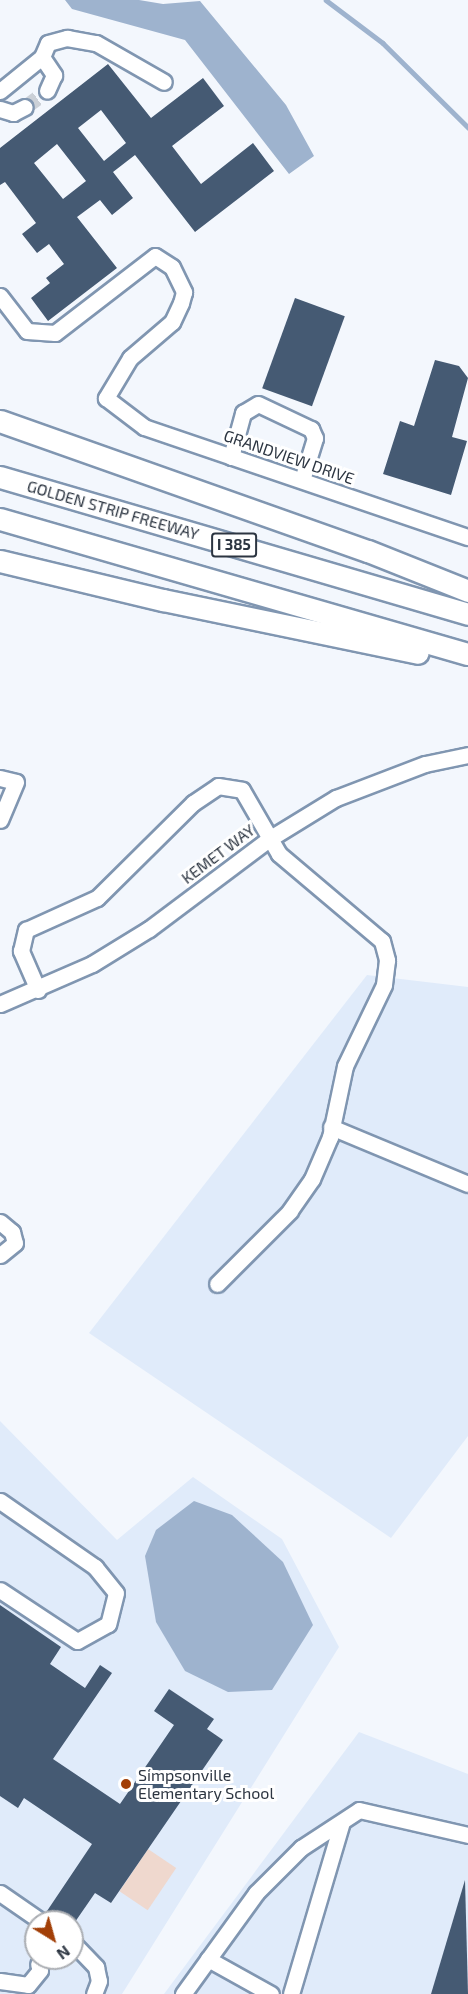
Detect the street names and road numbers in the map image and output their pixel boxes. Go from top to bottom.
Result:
street label: GRANDVIEW DRIVE [221,426,357,488]
street label: GOLDEN STRIP FREEWAY [25,476,201,544]
road number: I 385 [210,533,258,557]
street label: KEMET WAY [177,820,259,888]

